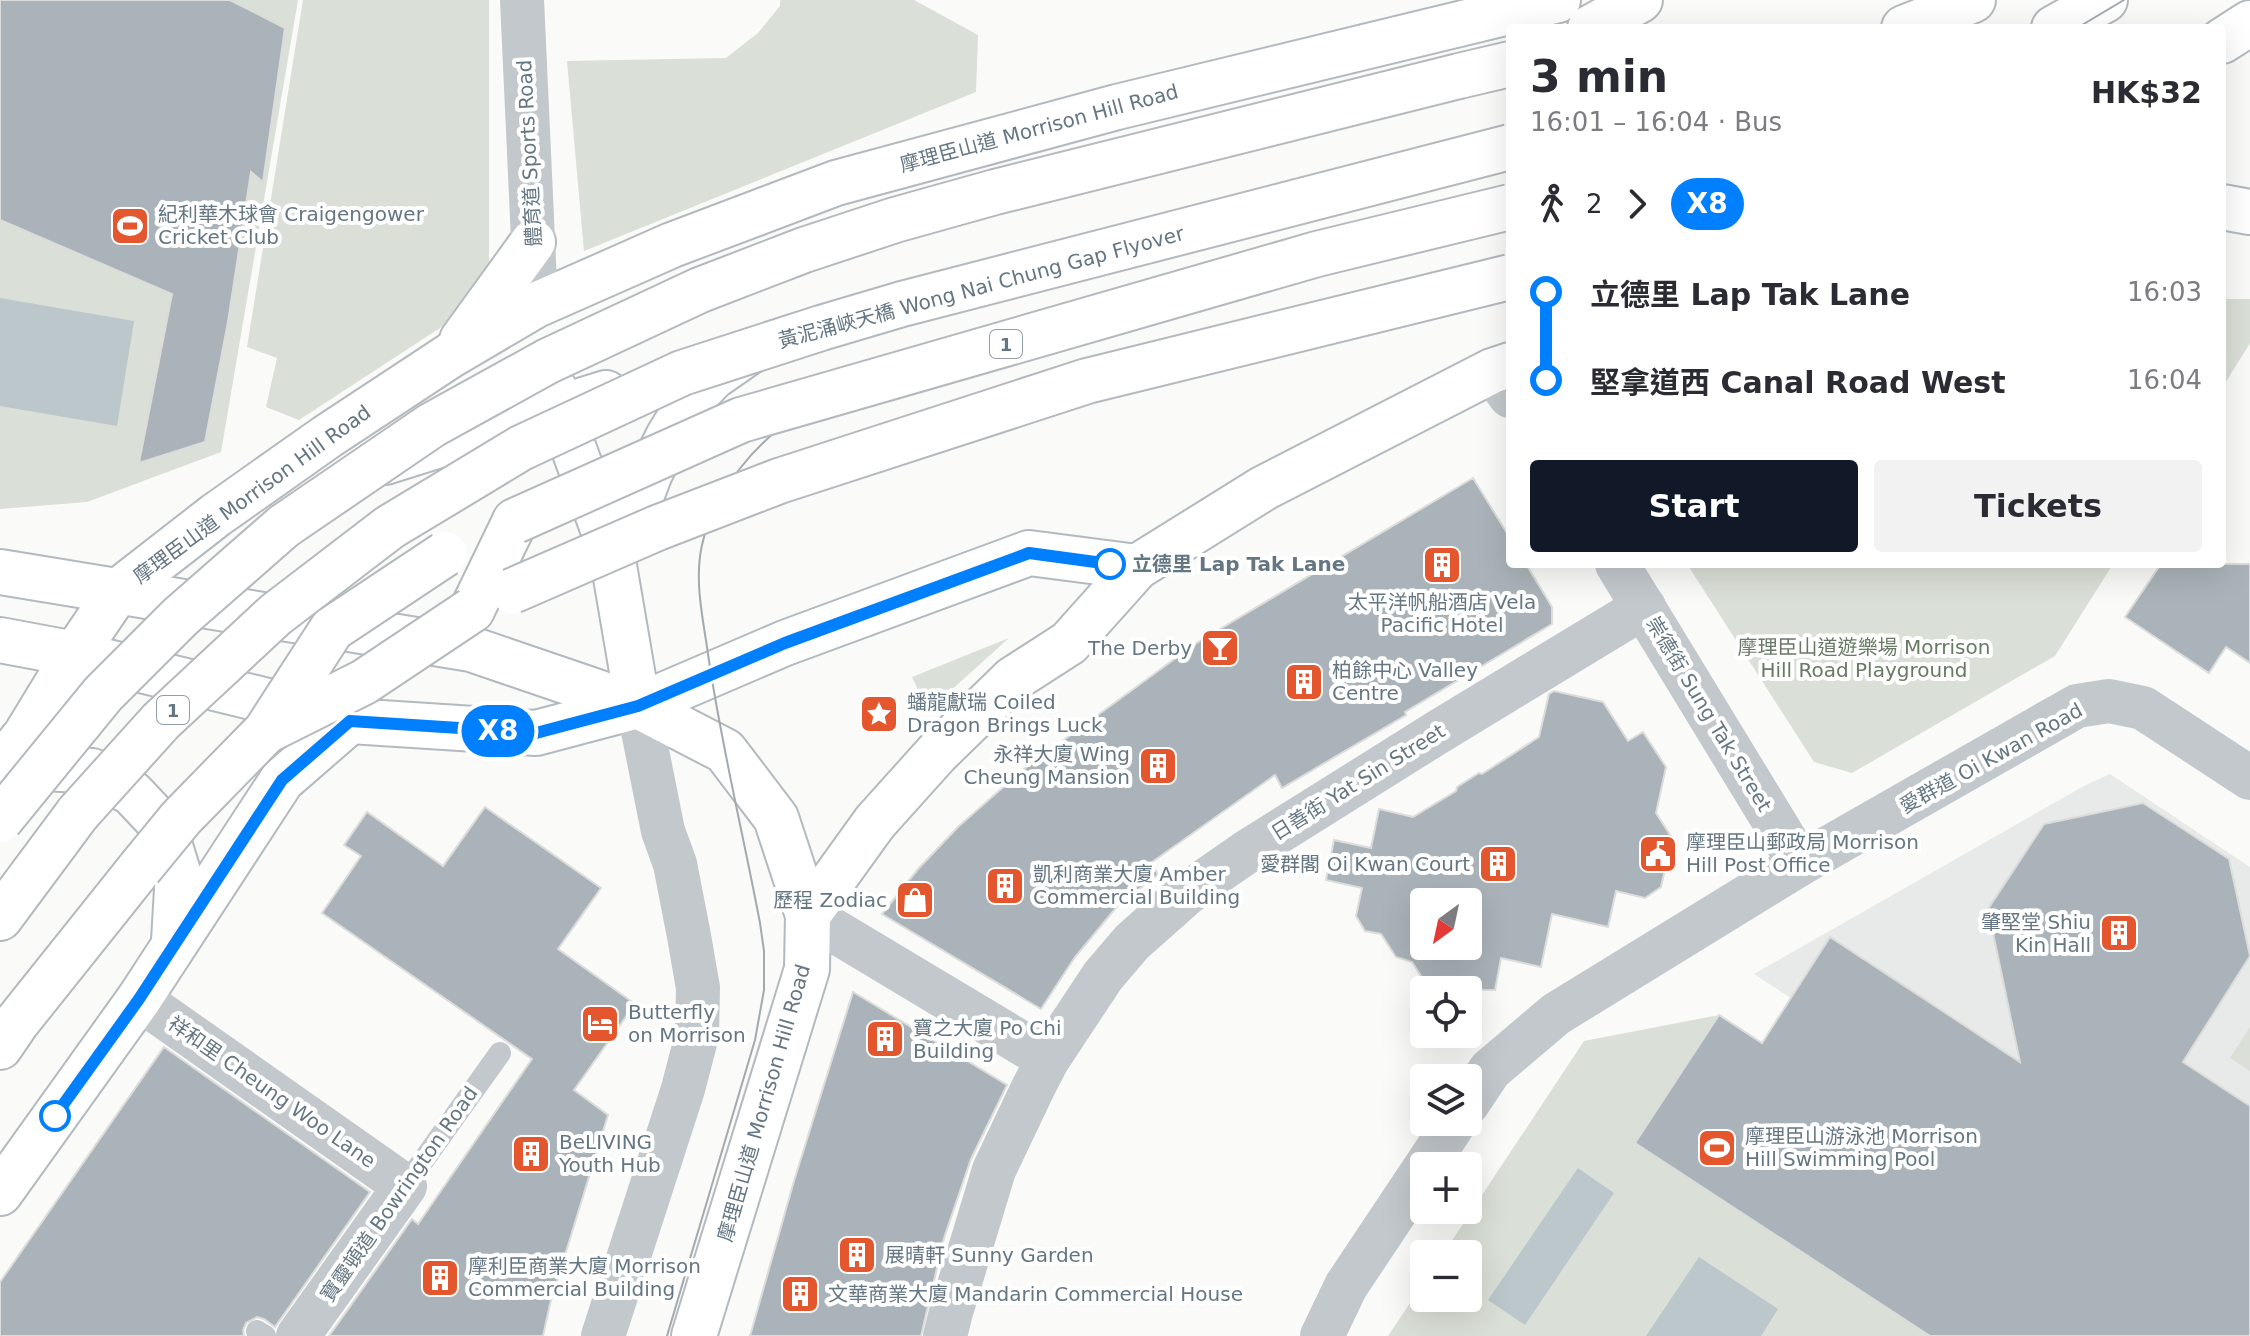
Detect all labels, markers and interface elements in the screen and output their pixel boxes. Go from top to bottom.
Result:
text: 3 min [1530,51,1668,102]
street label: 體育道 Sports Road [512,59,546,247]
text: HK$32 [2091,75,2202,110]
street label: 摩理臣山道 Morrison Hill Road [897,79,1181,177]
text: 16:01 – 16:04 · Bus [1530,107,1782,137]
icon: walk [1530,182,1574,226]
icon: forward [1615,182,1659,226]
text: X8 [1687,187,1728,220]
text: 2 [1586,189,1603,219]
place label: 紀利華木球會 Craigengower Cricket Club [158,202,425,249]
sports icon: 紀利華木球會 Craigengower Cricket Club [109,205,151,247]
street label: 黃泥涌峽天橋 Wong Nai Chung Gap Flyover [775,221,1187,353]
text: 立德里 Lap Tak Lane [1590,277,1910,312]
text: 16:03 [2127,277,2202,307]
road number: 1 [990,330,1022,358]
text: 堅拿道西 Canal Road West [1590,365,2005,400]
text: 16:04 [2127,365,2202,395]
street label: 摩理臣山道 Morrison Hill Road [129,400,375,588]
button: Start [1530,460,1858,552]
button: Tickets [1874,460,2202,552]
building icon: 太平洋帆船酒店 Vela Pacific Hotel [1421,544,1463,586]
marker: 立德里 Lap Tak Lane [1095,549,1125,579]
place label: 立德里 Lap Tak Lane [1132,552,1345,576]
place label: 太平洋帆船酒店 Vela Pacific Hotel [1348,590,1536,637]
street label: 崇德街 Sung Tak Street [1641,612,1777,816]
bar icon: The Derby [1199,627,1241,669]
park label: 摩理臣山道遊樂場 Morrison Hill Road Playground [1738,635,1990,682]
place label: The Derby [1087,636,1192,660]
place label: 柏餘中心 Valley Centre [1332,658,1478,705]
building icon: 柏餘中心 Valley Centre [1283,661,1325,703]
place label: 蟠龍獻瑞 Coiled Dragon Brings Luck [907,690,1103,737]
place icon: 蟠龍獻瑞 Coiled Dragon Brings Luck [858,693,900,735]
road number: 1 [157,696,189,724]
street label: 愛群道 Oi Kwan Road [1896,698,2086,818]
line badge: X8 [462,705,534,757]
text: X8 [477,714,519,747]
street label: 日善街 Yat Sin Street [1267,719,1449,845]
place label: 永祥大廈 Wing Cheung Mansion [964,742,1130,789]
building icon: 永祥大廈 Wing Cheung Mansion [1137,745,1179,787]
place label: 摩理臣山郵政局 Morrison Hill Post Office [1686,830,1919,877]
public building icon: 摩理臣山郵政局 Morrison Hill Post Office [1637,833,1679,875]
building icon: 愛群閣 Oi Kwan Court [1477,843,1519,885]
place label: 愛群閣 Oi Kwan Court [1260,852,1470,876]
place label: 凱利商業大廈 Amber Commercial Building [1033,862,1240,909]
building icon: 凱利商業大廈 Amber Commercial Building [984,865,1026,907]
shop icon: 歷程 Zodiac [894,879,936,921]
place label: 歷程 Zodiac [773,888,887,912]
north arrow [1410,888,1482,960]
map controls [1410,888,1482,1312]
place label: 肇堅堂 Shiu Kin Hall [1981,910,2091,957]
building icon: 肇堅堂 Shiu Kin Hall [2098,912,2140,954]
street label: 摩理臣山道 Morrison Hill Road [713,962,815,1244]
button: locate [1410,976,1482,1048]
place label: Butterfly on Morrison [628,1000,746,1047]
hotel icon: Butterfly on Morrison [579,1003,621,1045]
street label: 祥和里 Cheung Woo Lane [164,1011,380,1173]
place label: 寶之大廈 Po Chi Building [913,1016,1062,1063]
building icon: 寶之大廈 Po Chi Building [864,1018,906,1060]
button: layers [1410,1064,1482,1136]
street label: 寶靈頓道 Bowrington Road [315,1082,483,1306]
unlabelled marker [40,1101,70,1131]
place label: 摩理臣山游泳池 Morrison Hill Swimming Pool [1745,1124,1978,1171]
sports icon: 摩理臣山游泳池 Morrison Hill Swimming Pool [1696,1127,1738,1169]
place label: BeLIVING Youth Hub [558,1130,661,1177]
building icon: BeLIVING Youth Hub [510,1133,552,1175]
button: + [1410,1152,1482,1224]
building icon: 展晴軒 Sunny Garden [836,1234,878,1276]
button: − [1410,1240,1482,1312]
place label: 展晴軒 Sunny Garden [885,1243,1094,1267]
place label: 摩利臣商業大廈 Morrison Commercial Building [468,1254,701,1301]
building icon: 摩利臣商業大廈 Morrison Commercial Building [419,1257,461,1299]
building icon: 文華商業大廈 Mandarin Commercial House [779,1273,821,1315]
place label: 文華商業大廈 Mandarin Commercial House [828,1282,1243,1306]

